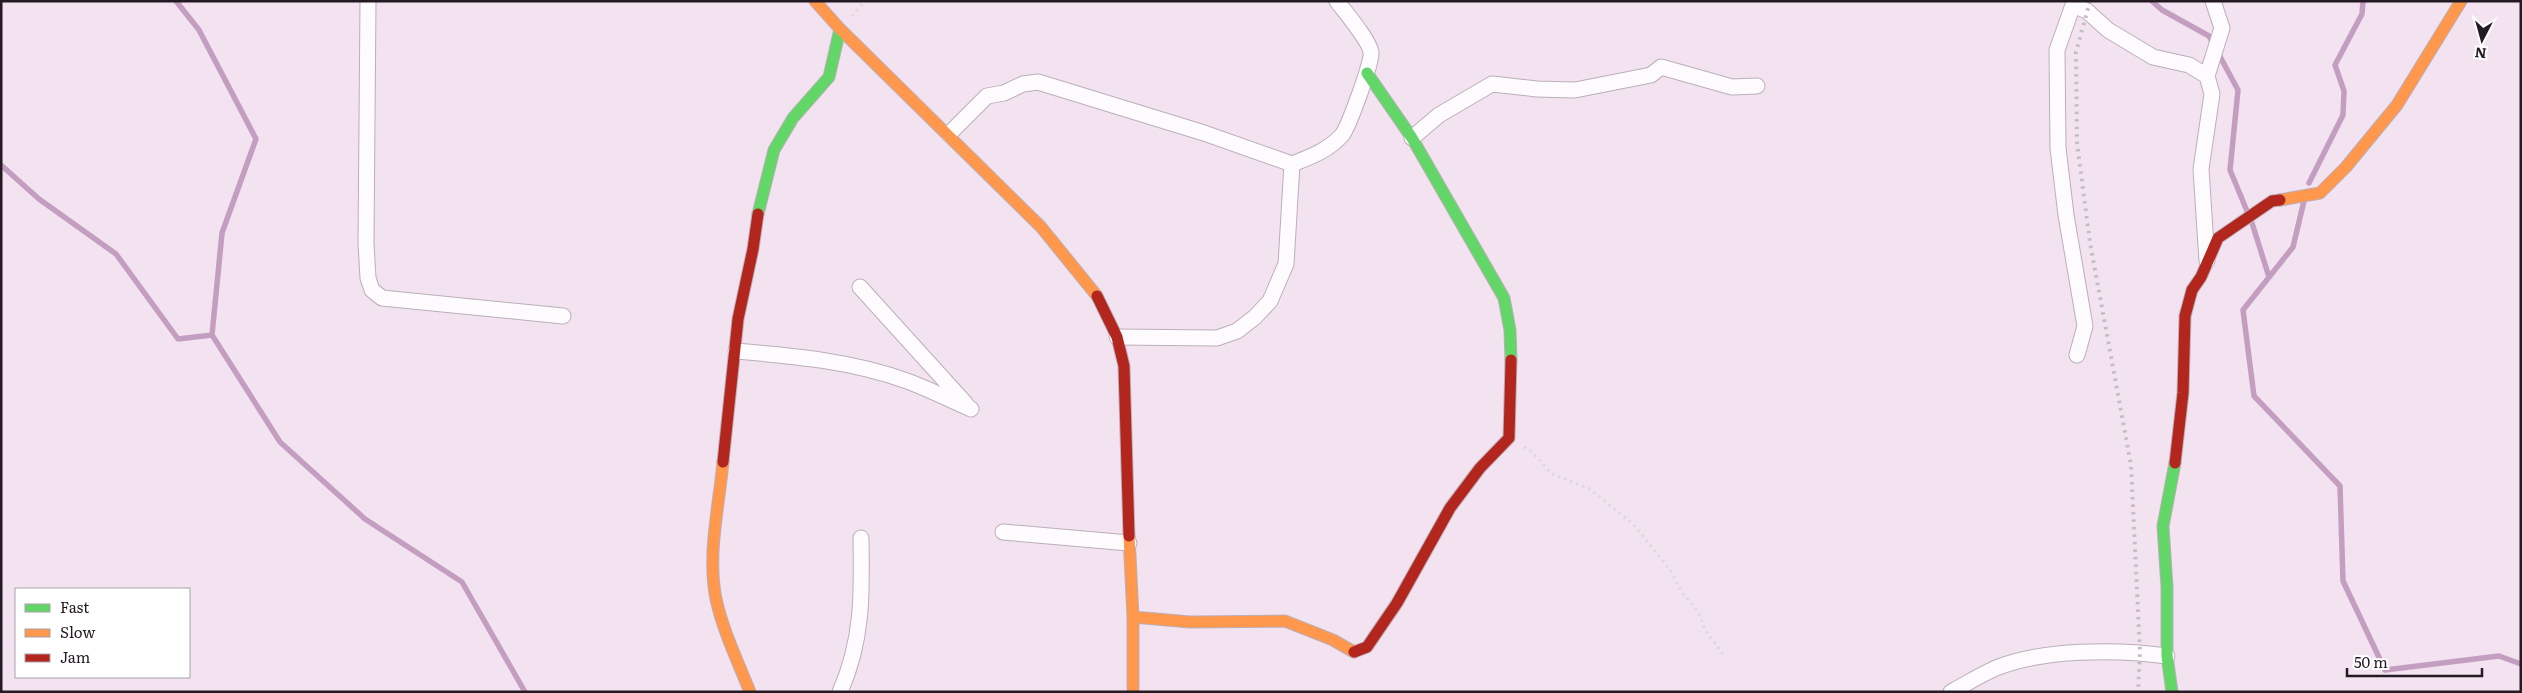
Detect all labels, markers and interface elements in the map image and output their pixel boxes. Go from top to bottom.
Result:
north arrow [2457,15,2507,65]
text: N [2473,43,2487,64]
legend [15,588,190,678]
text: Fast [60,595,89,618]
text: Slow [60,620,95,643]
text: Jam [60,645,91,668]
scale bar [2347,646,2482,678]
text: 50 m [2354,650,2388,673]

